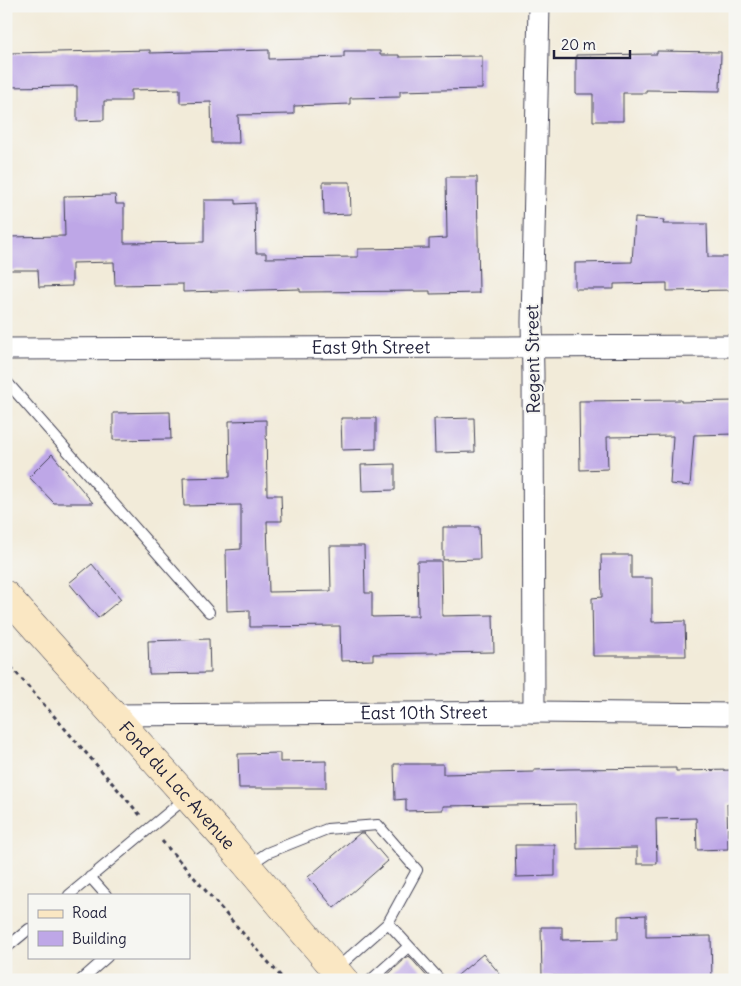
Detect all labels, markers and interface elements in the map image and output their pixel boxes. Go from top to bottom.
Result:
scale bar [554,28,630,60]
text: 20 m [561,35,596,54]
street label: Regent Street [520,304,545,414]
street label: East 9th Street [312,335,430,359]
street label: East 10th Street [360,700,488,724]
street label: Fond du Lac Avenue [114,717,241,854]
legend [28,894,190,958]
text: Road [72,903,107,922]
text: Building [72,929,127,948]

